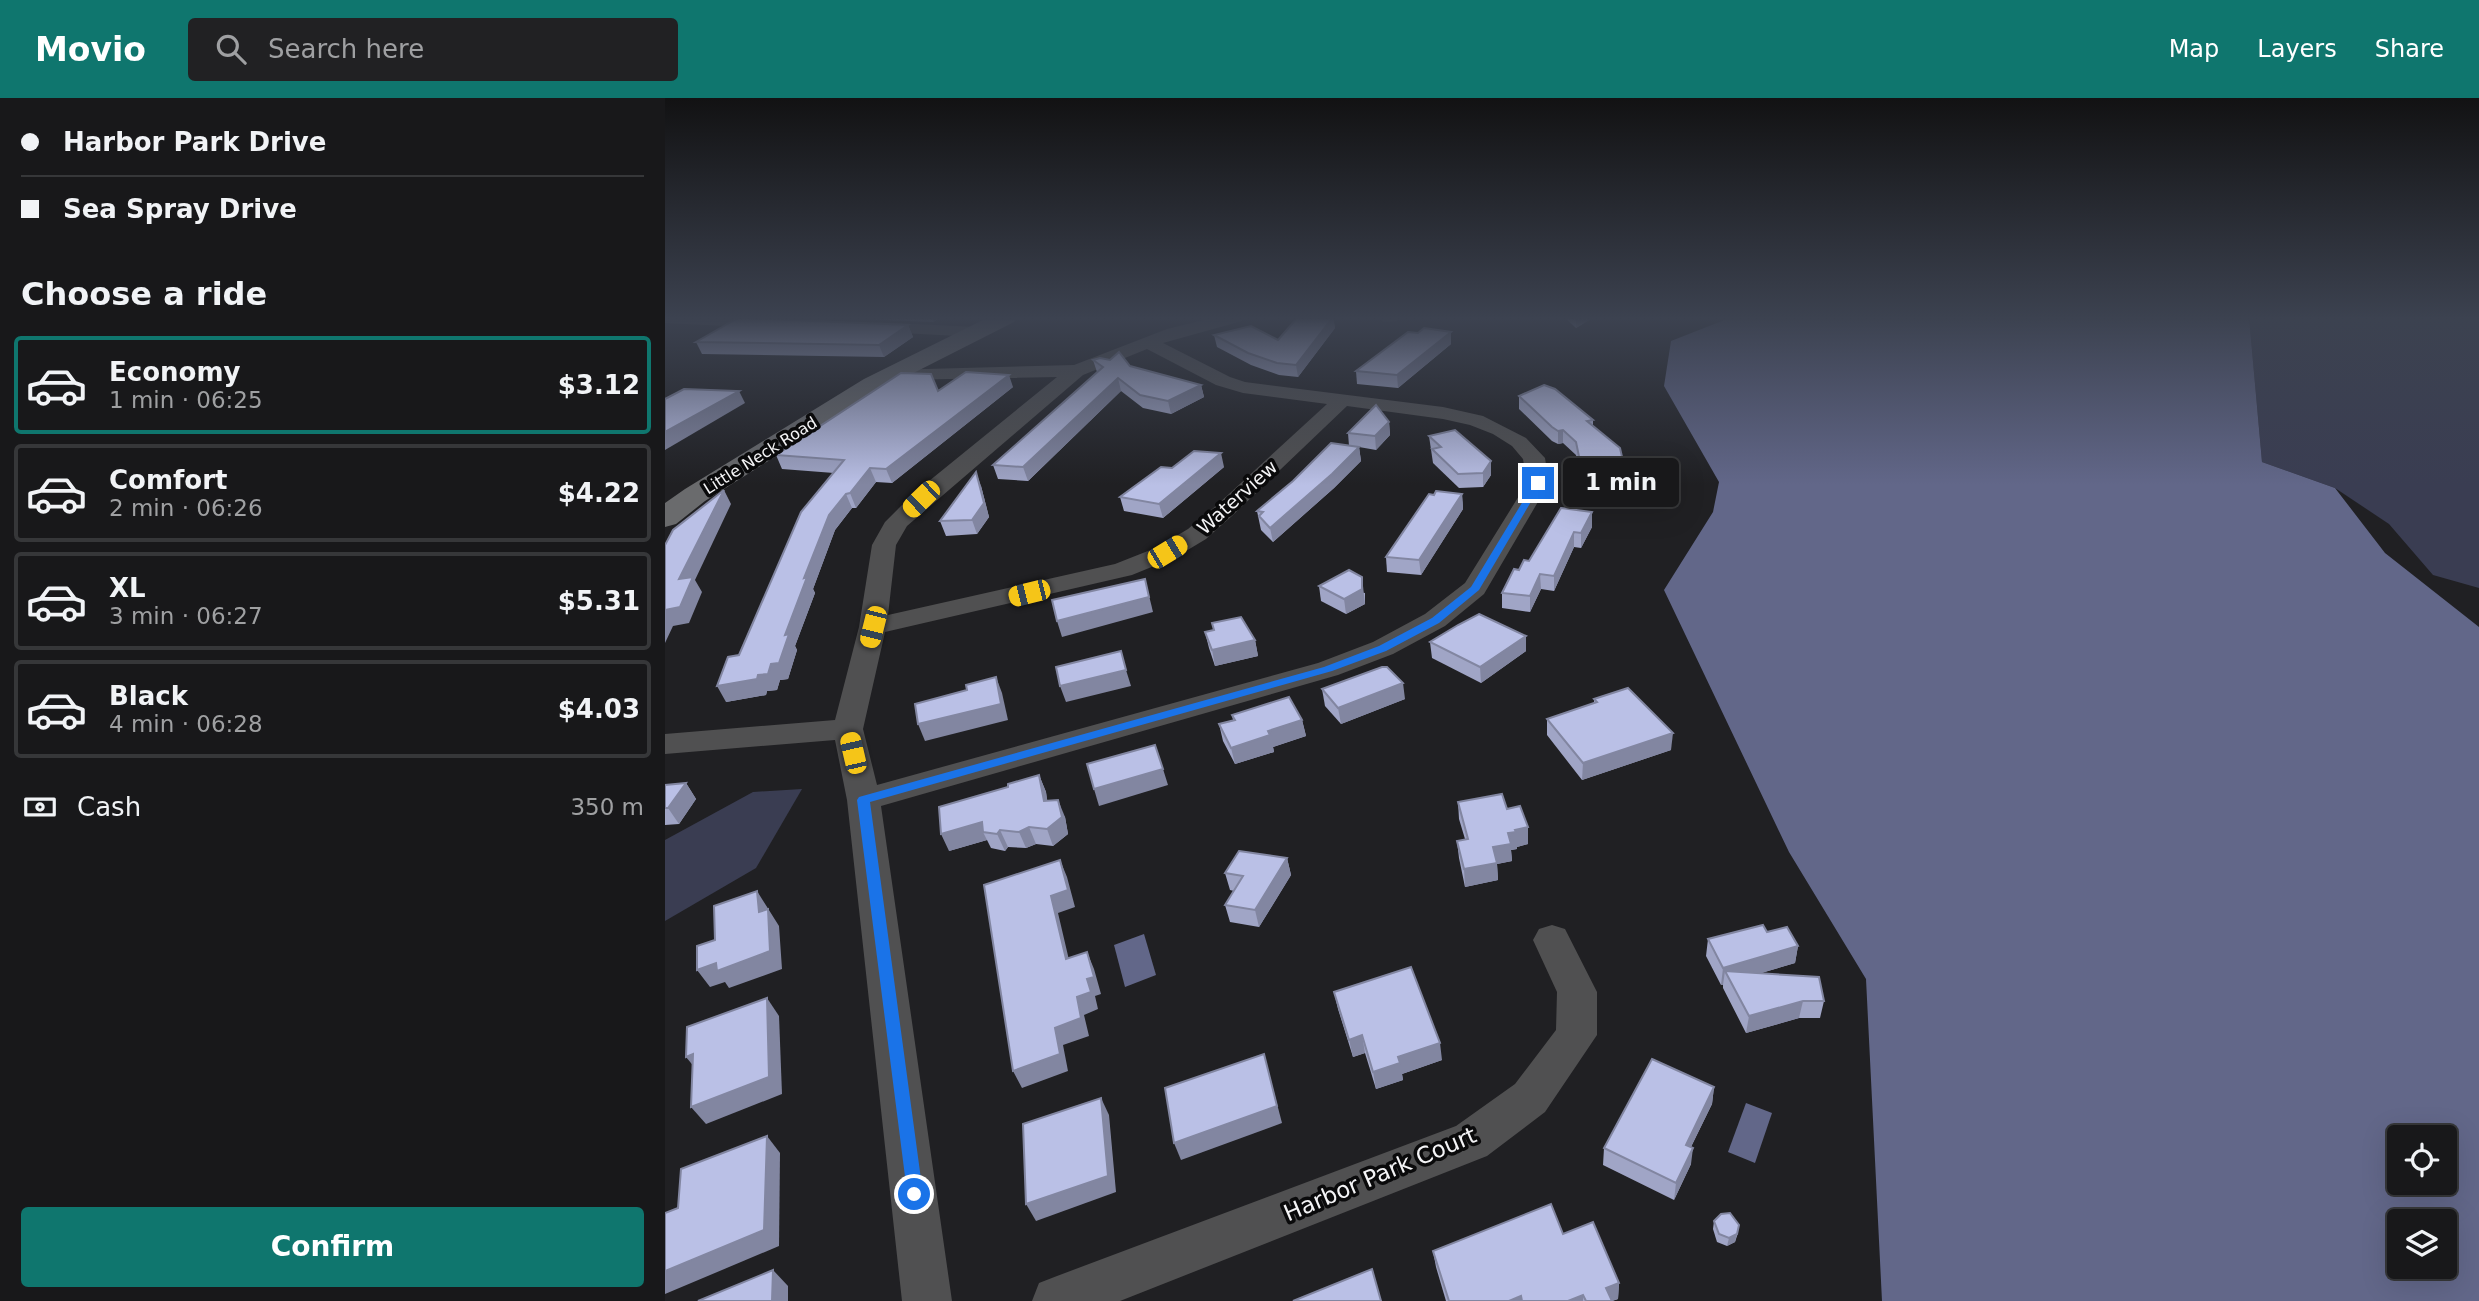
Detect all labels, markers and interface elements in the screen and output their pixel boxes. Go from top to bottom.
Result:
search box [188,18,678,81]
text: Movio [35,30,146,69]
icon: search [212,30,250,68]
text: Search here [268,34,424,64]
text: Map [2169,35,2219,63]
text: Layers [2257,35,2337,63]
text: Share [2375,35,2444,63]
text: Harbor Park Drive [63,127,326,157]
text: Sea Spray Drive [63,194,297,224]
text: Choose a ride [21,275,267,313]
icon: car [25,354,88,417]
text: Economy [109,357,240,387]
text: $3.12 [558,370,640,400]
text: 1 min · 06:25 [109,387,263,413]
street label: Little Neck Road [700,413,821,498]
street label: Waterview [1193,455,1281,539]
callout: 1 min [1563,458,1678,508]
icon: car [25,462,88,525]
text: Comfort [109,465,227,495]
route end [1522,467,1554,499]
text: 1 min [1585,469,1657,495]
car [899,477,944,521]
text: $4.22 [558,478,640,508]
text: 2 min · 06:26 [109,495,263,521]
car [1144,532,1191,572]
icon: car [25,570,88,633]
text: XL [109,573,146,603]
car [1007,578,1052,608]
text: $5.31 [558,586,640,616]
text: 3 min · 06:27 [109,603,263,629]
car [858,604,889,650]
icon: car [25,678,88,741]
text: Black [109,681,188,711]
text: $4.03 [558,694,640,724]
text: 4 min · 06:28 [109,711,263,737]
car [839,730,868,776]
icon: cash [21,788,59,826]
text: Cash [77,792,141,822]
text: 350 m [570,794,644,820]
street label: Harbor Park Court [1280,1122,1480,1226]
map controls [2387,1125,2457,1279]
button: locate [2387,1125,2457,1195]
route start [898,1178,930,1210]
button: Confirm [21,1207,644,1287]
button: layers [2387,1209,2457,1279]

